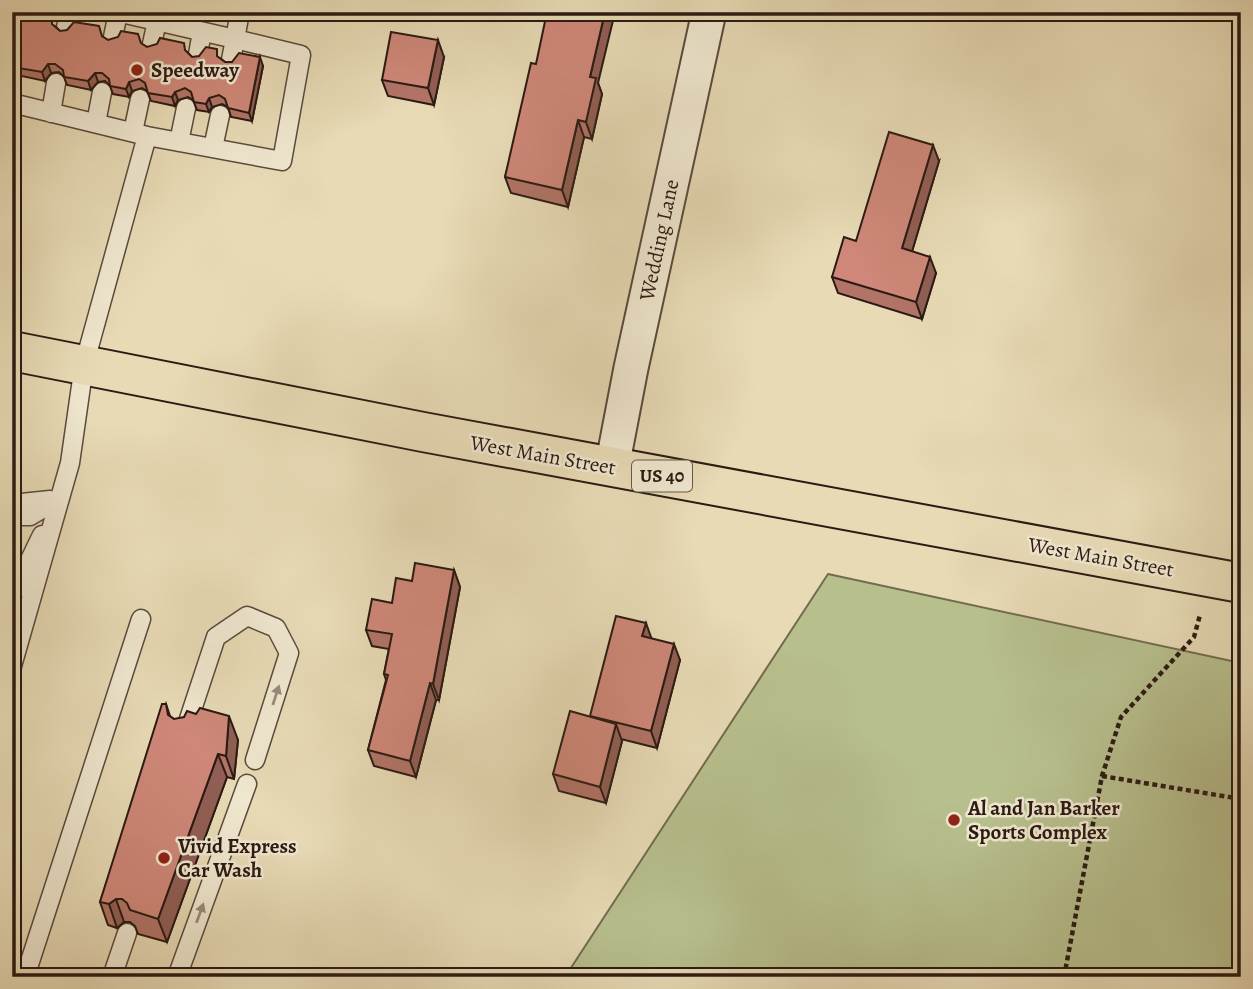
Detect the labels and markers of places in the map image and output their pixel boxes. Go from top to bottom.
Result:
place label: Speedway [151,56,240,84]
marker: Speedway [129,62,145,78]
place label: Al and Jan Barker Sports Complex [967,794,1120,846]
marker: Al and Jan Barker Sports Complex [946,812,962,828]
place label: Vivid Express Car Wash [177,832,297,884]
marker: Vivid Express Car Wash [156,850,172,866]

